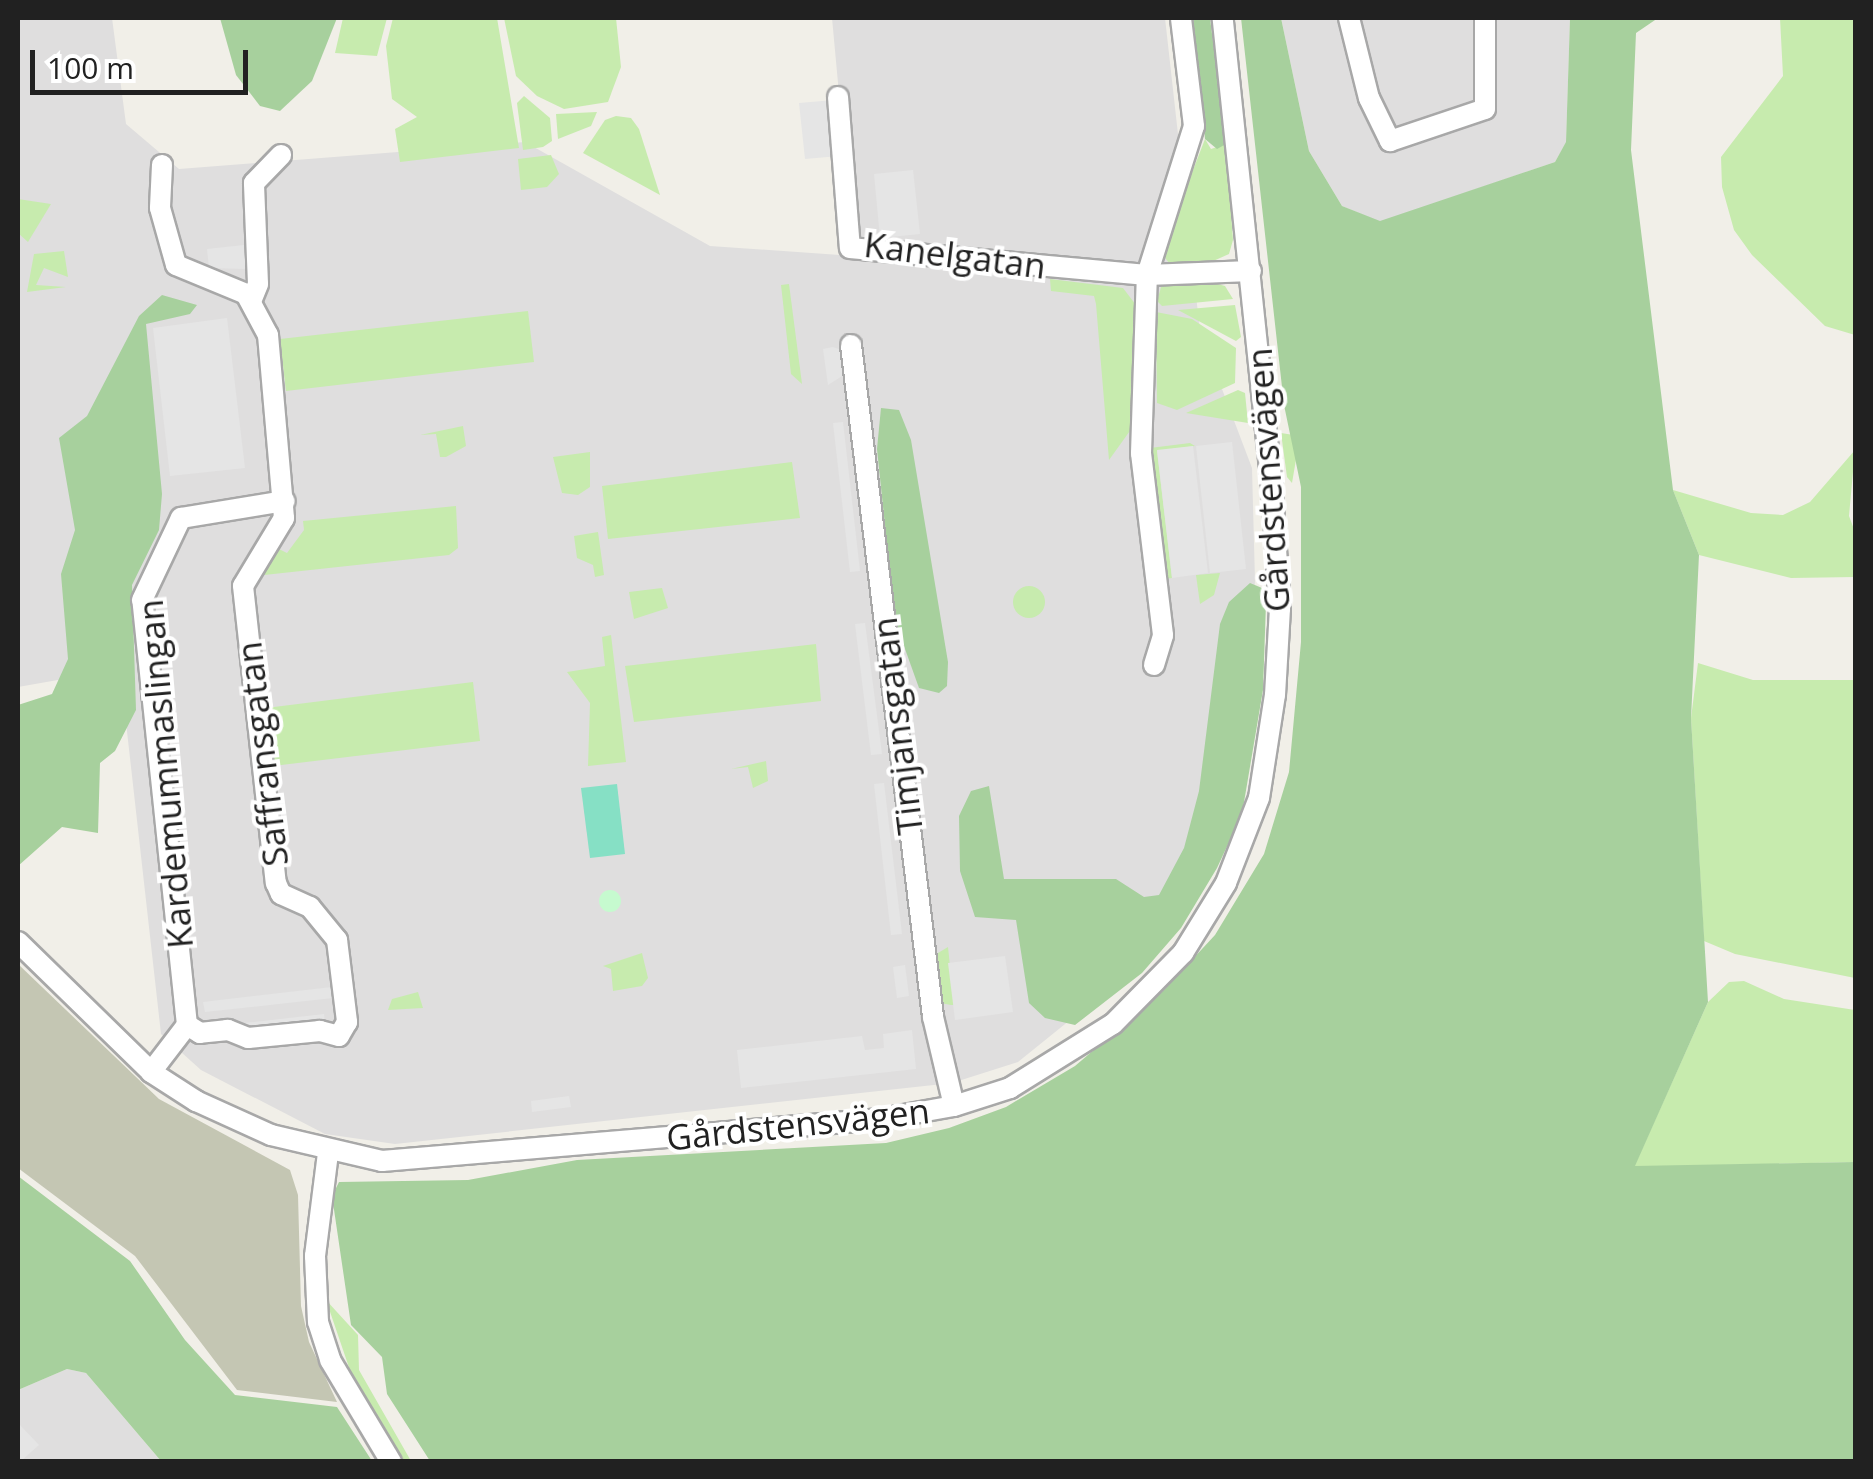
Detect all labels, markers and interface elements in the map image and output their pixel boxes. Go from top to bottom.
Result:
scale bar [35,30,252,92]
text: 100 m [47,47,134,88]
street label: Kanelgatan [862,223,1048,287]
street label: Gårdstensvägen [1238,347,1298,613]
street label: Kardemummaslingan [129,598,201,950]
street label: Timjansgatan [863,615,931,837]
street label: Saffransgatan [227,639,297,869]
street label: Gårdstensvägen [664,1089,932,1159]

